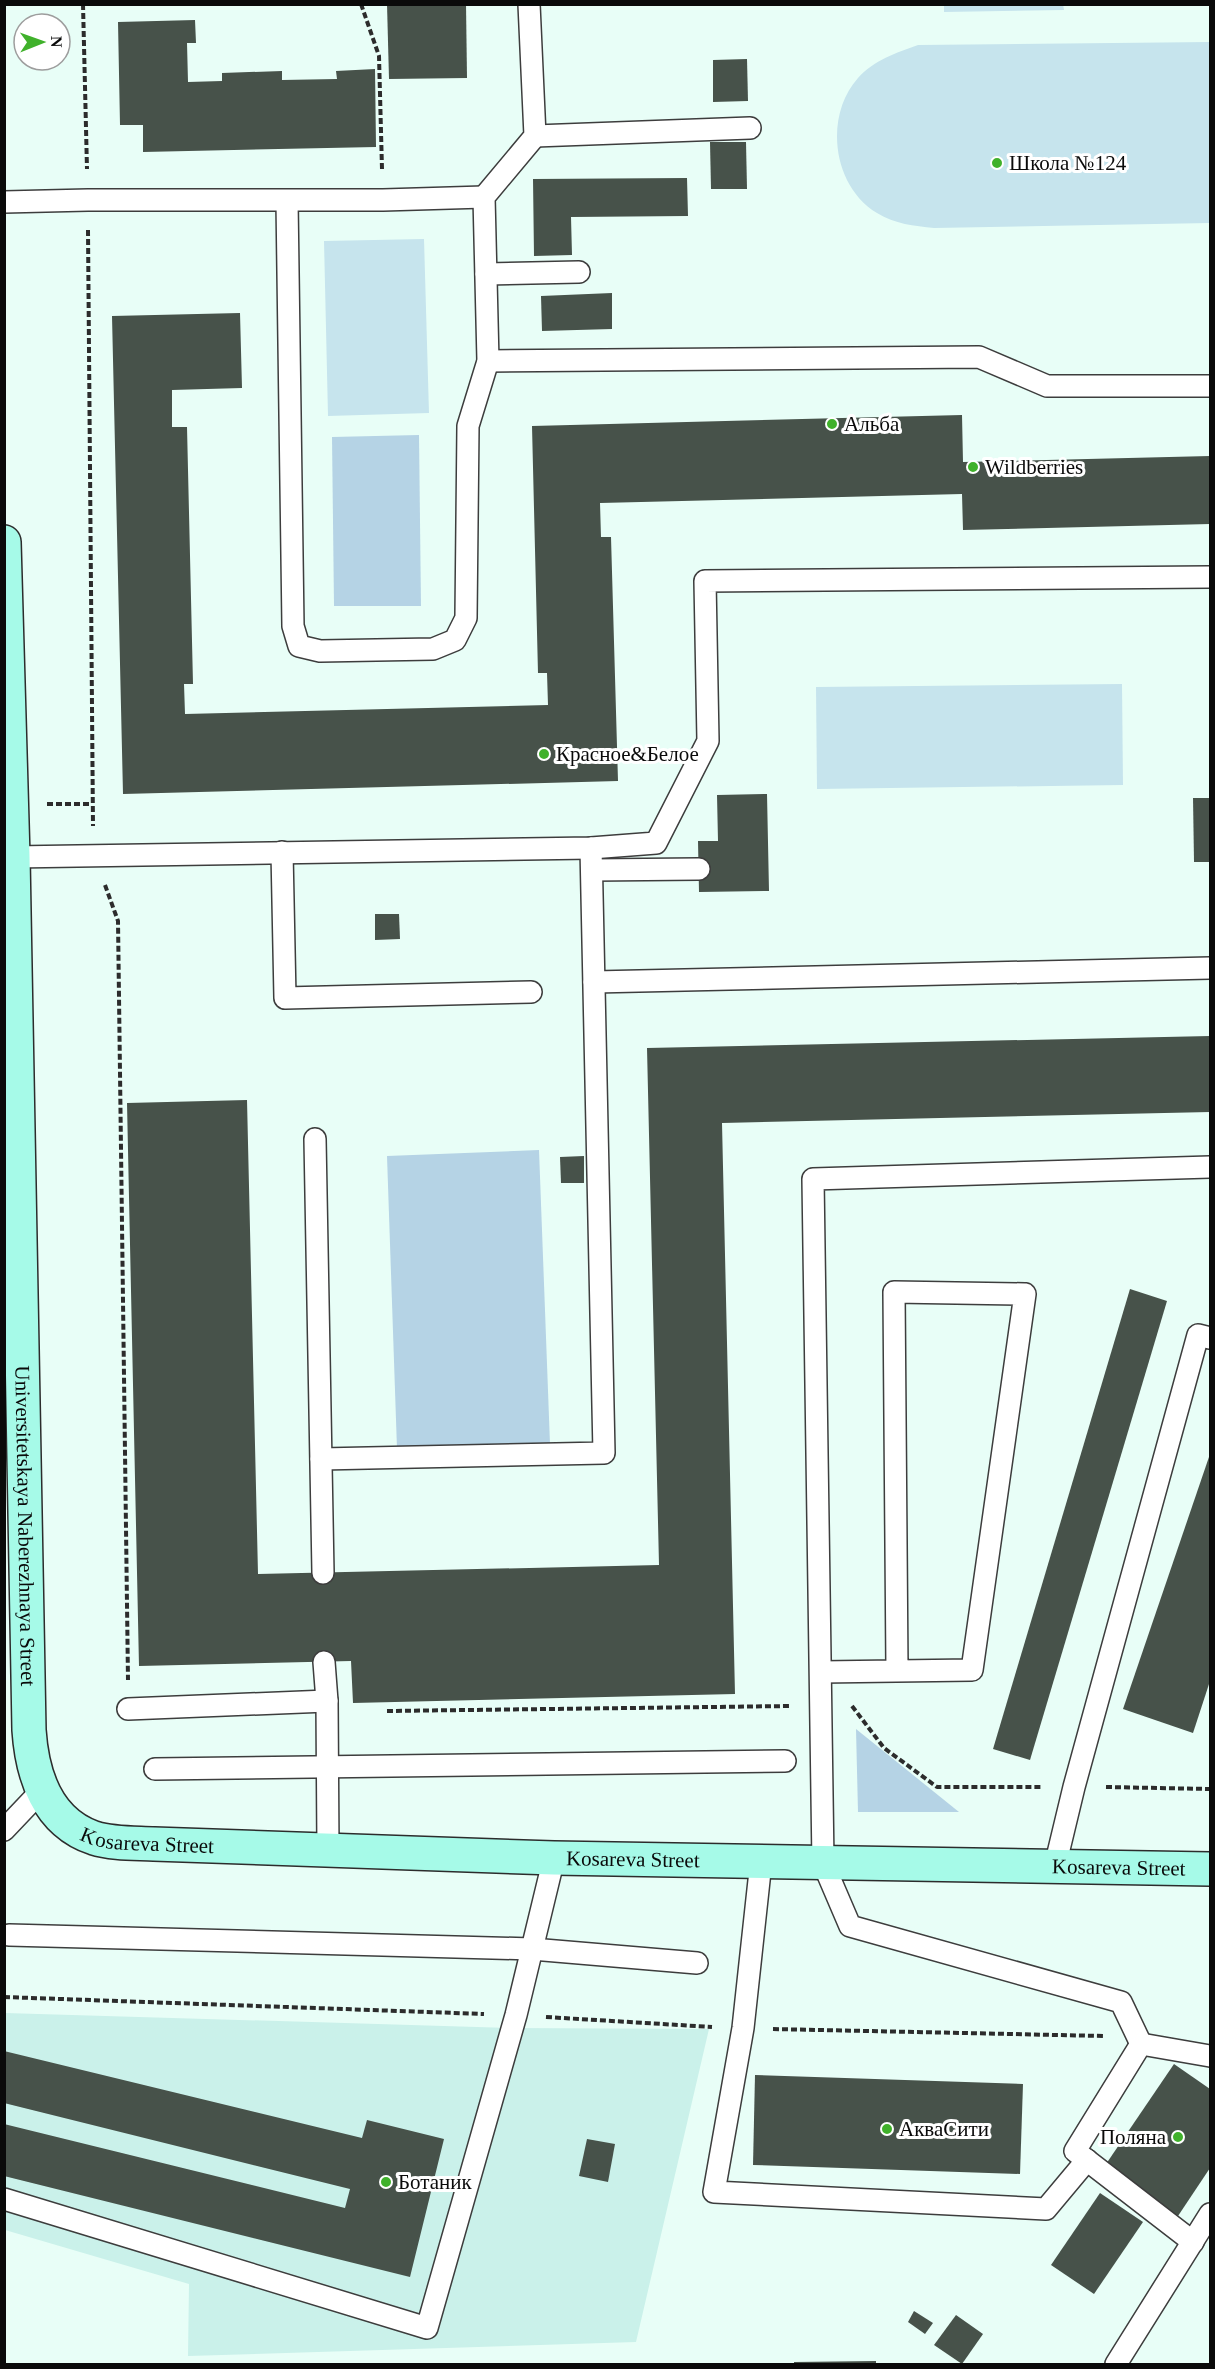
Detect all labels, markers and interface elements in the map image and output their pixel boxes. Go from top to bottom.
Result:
north arrow [12,12,72,72]
text: N [48,36,65,48]
place label: Школа №124 [1009,151,1127,175]
marker: Школа №124 [990,156,1004,170]
place label: Альба [844,412,900,436]
marker: Альба [825,417,839,431]
place label: Wildberries [985,455,1083,479]
marker: Wildberries [966,460,980,474]
place label: Красное&Белое [556,742,699,766]
marker: Красное&Белое [537,747,551,761]
street label: Universitetskaya Naberezhnaya Street [10,1365,40,1687]
street label: Kosareva Street [77,1822,214,1858]
street label: Kosareva Street [566,1846,700,1872]
street label: Kosareva Street [1052,1854,1186,1881]
place label: АкваСити [899,2117,989,2141]
marker: АкваСити [880,2122,894,2136]
place label: Поляна [1100,2125,1167,2149]
marker: Поляна [1171,2130,1185,2144]
place label: Ботаник [398,2170,473,2194]
marker: Ботаник [379,2175,393,2189]

